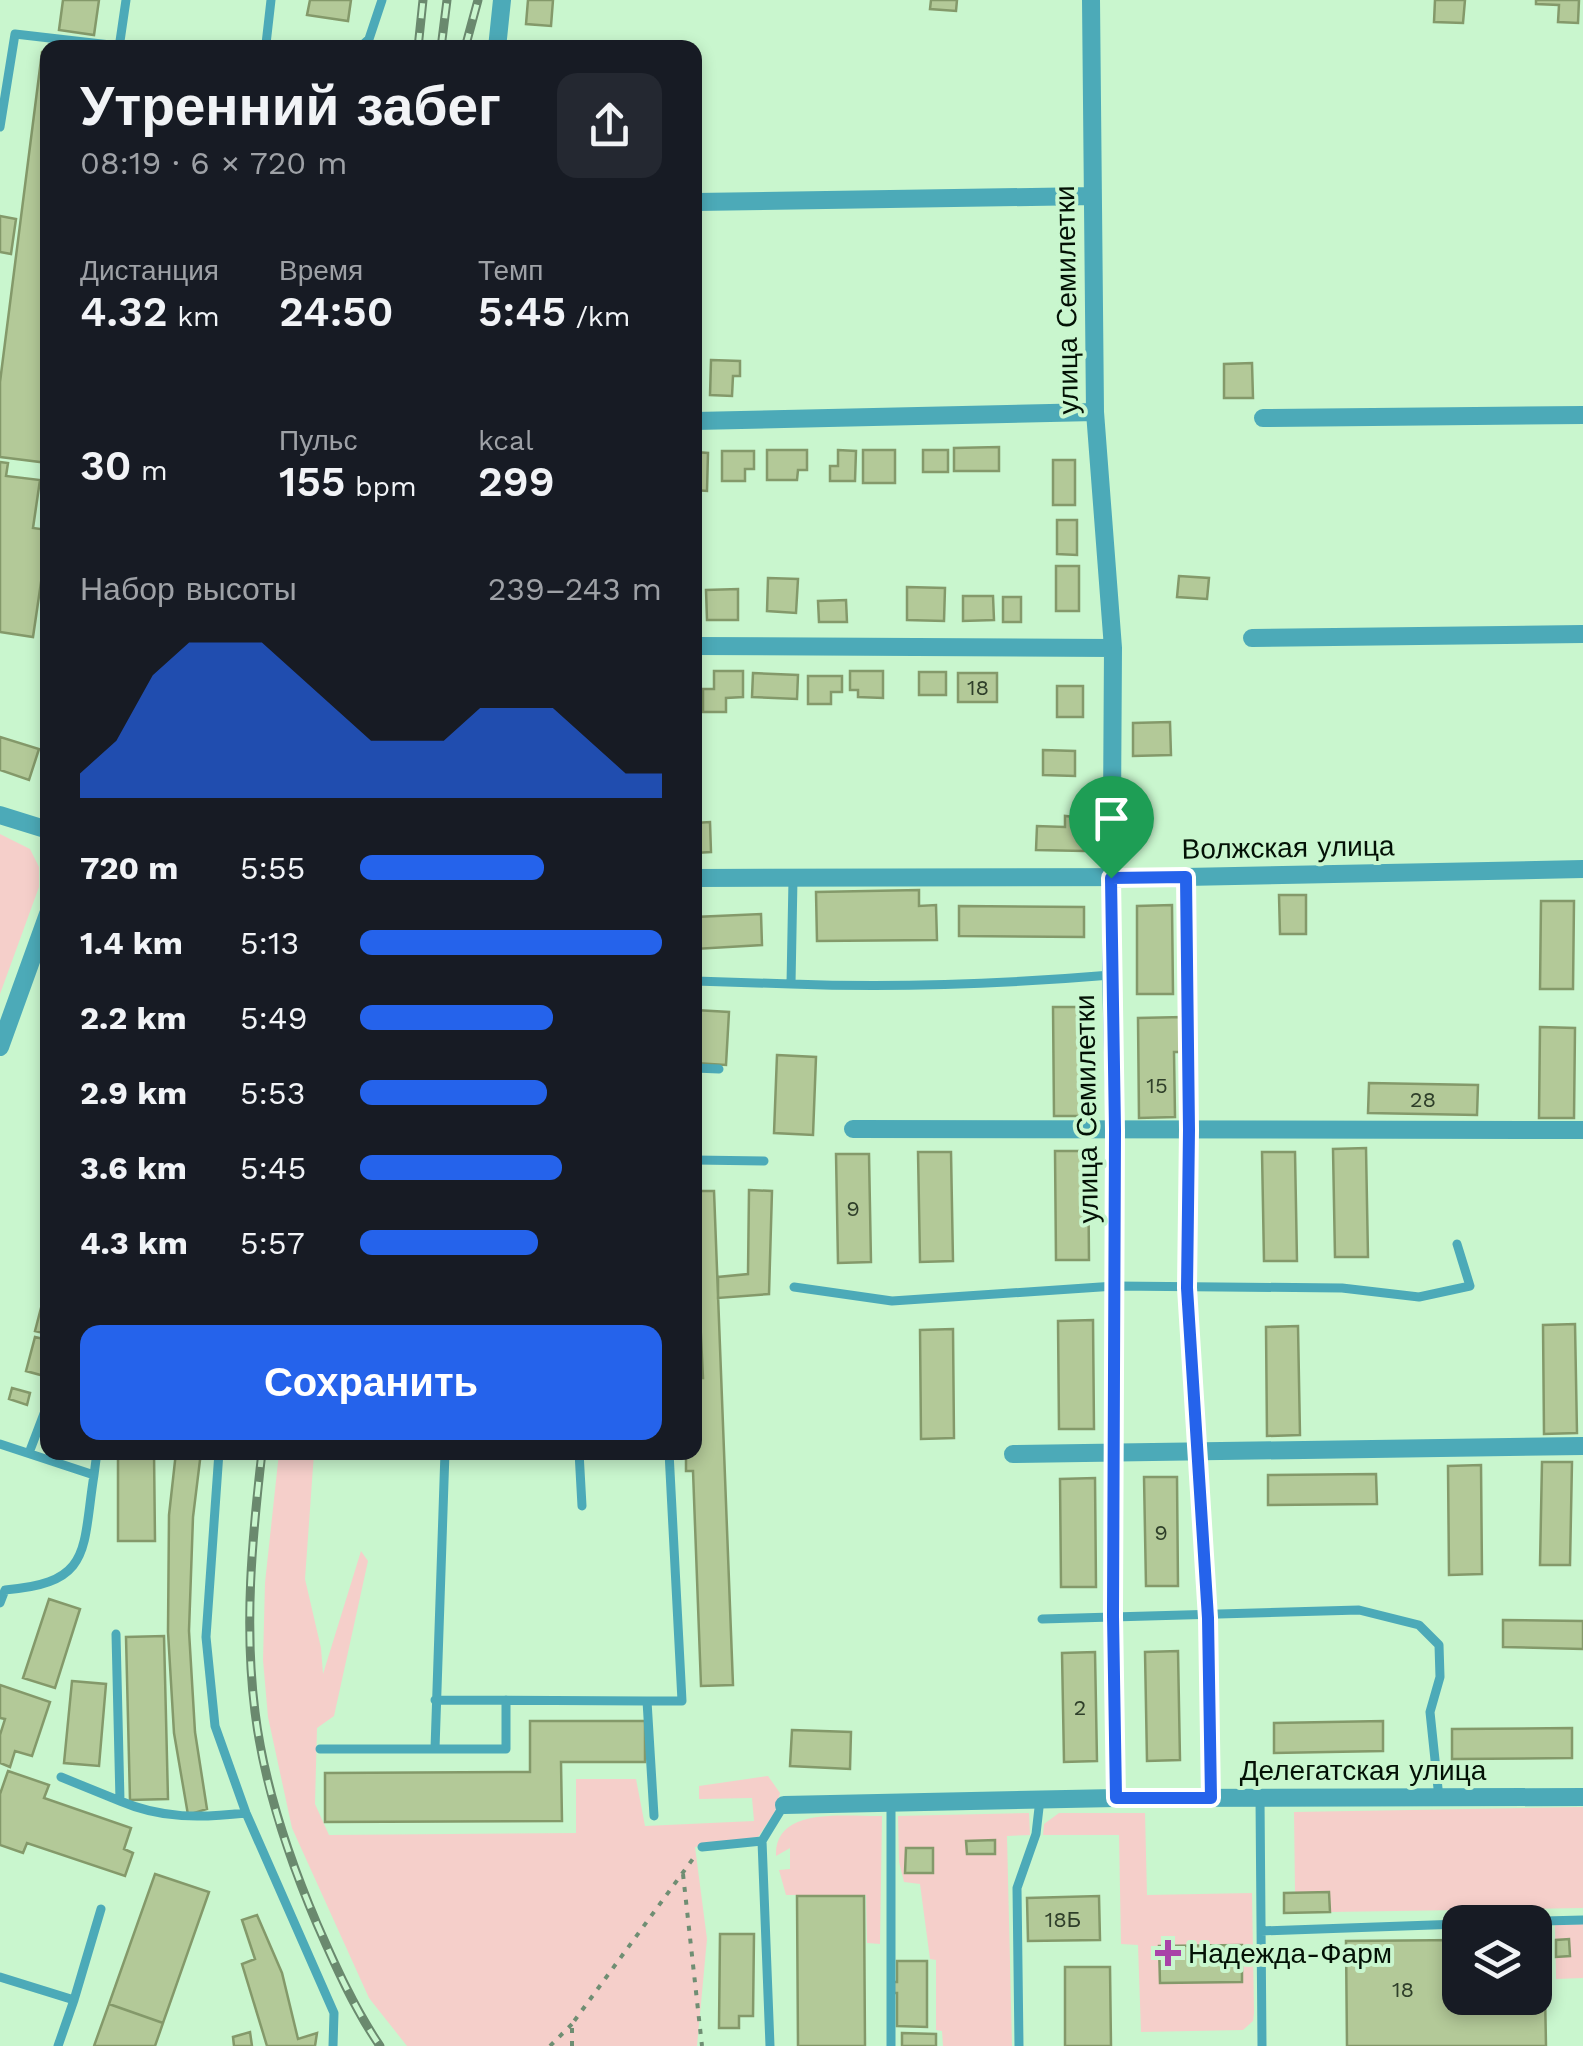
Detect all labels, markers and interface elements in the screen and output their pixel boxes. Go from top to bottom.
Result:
button: share [557,73,662,178]
text: Утренний забег [80,74,501,138]
text: 08:19 · 6 × 720 m [80,144,348,182]
street label: улица Семилетки [1048,185,1085,415]
text: Дистанция [80,254,219,287]
text: Время [279,254,363,287]
text: Темп [478,254,544,287]
text: 4.32 [80,287,168,336]
text: 24:50 [279,287,393,336]
text: 5:45 [478,287,566,336]
text: km [168,300,220,333]
text: /km [566,300,630,333]
text: Пульс [279,424,357,457]
text: kcal [478,424,533,457]
text: 30 [80,441,131,490]
text: m [131,454,168,487]
text: 155 [279,457,345,506]
text: 299 [478,457,555,506]
text: bpm [345,470,417,503]
text: Набор высоты [80,570,297,608]
text: 239–243 m [488,570,662,608]
house number: 18 [967,675,989,700]
pin [1069,776,1154,879]
icon: arrive [1084,791,1139,846]
street label: Волжская улица [1181,829,1395,866]
text: 720 m [80,849,178,887]
text: 5:55 [240,849,305,887]
text: 1.4 km [80,924,183,962]
text: 5:13 [240,924,299,962]
street label: улица Семилетки [1068,994,1105,1224]
text: 2.2 km [80,999,187,1037]
text: 5:49 [240,999,307,1037]
house number: 15 [1146,1073,1168,1098]
text: 2.9 km [80,1074,187,1112]
text: 5:53 [240,1074,305,1112]
house number: 28 [1410,1087,1436,1112]
text: 3.6 km [80,1149,187,1187]
text: 5:45 [240,1149,306,1187]
house number: 9 [846,1196,860,1221]
text: 4.3 km [80,1224,188,1262]
text: 5:57 [240,1224,305,1262]
button: Сохранить [80,1325,662,1440]
house number: 9 [1154,1520,1168,1545]
house number: 2 [1074,1695,1086,1720]
street label: Делегатская улица [1240,1754,1487,1787]
map controls [1442,1905,1552,2015]
button: layers [1442,1905,1552,2015]
house number: 18Б [1045,1907,1081,1932]
place label: Надежда-Фарм [1188,1937,1392,1970]
marker: Надежда-Фарм [1157,1942,1179,1964]
house number: 18 [1392,1977,1414,2002]

